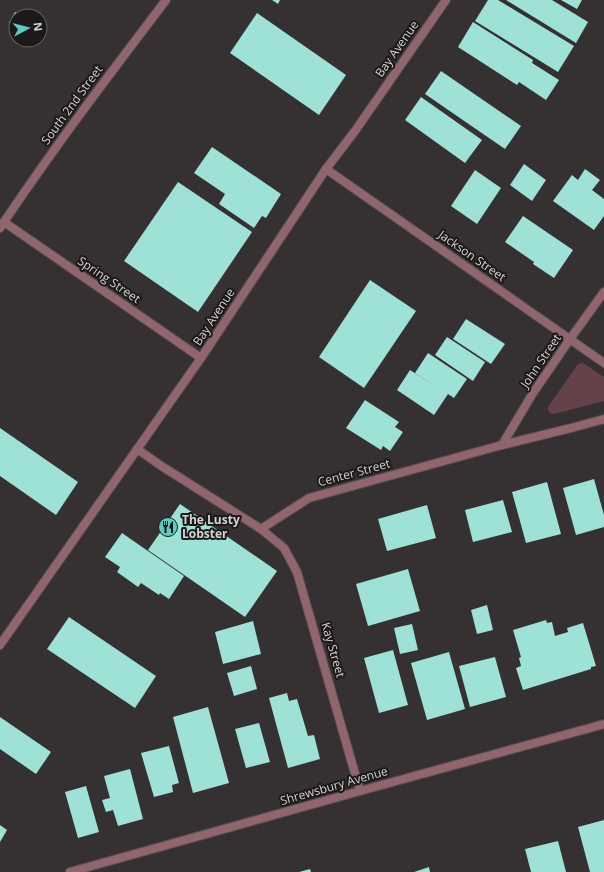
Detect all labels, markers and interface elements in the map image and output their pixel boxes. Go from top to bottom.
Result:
north arrow [8,8,48,48]
street label: Bay Avenue [371,17,422,80]
text: N [30,21,46,32]
street label: South 2nd Street [37,62,106,148]
street label: Jackson Street [434,225,509,285]
street label: Spring Street [75,252,144,307]
street label: Bay Avenue [189,284,239,349]
street label: John Street [516,330,565,392]
street label: Center Street [316,455,392,490]
place label: The Lusty Lobster [182,511,240,542]
restaurant icon: The Lusty Lobster [157,516,179,538]
street label: Kay Street [317,620,349,679]
street label: Shrewsbury Avenue [278,762,390,809]

